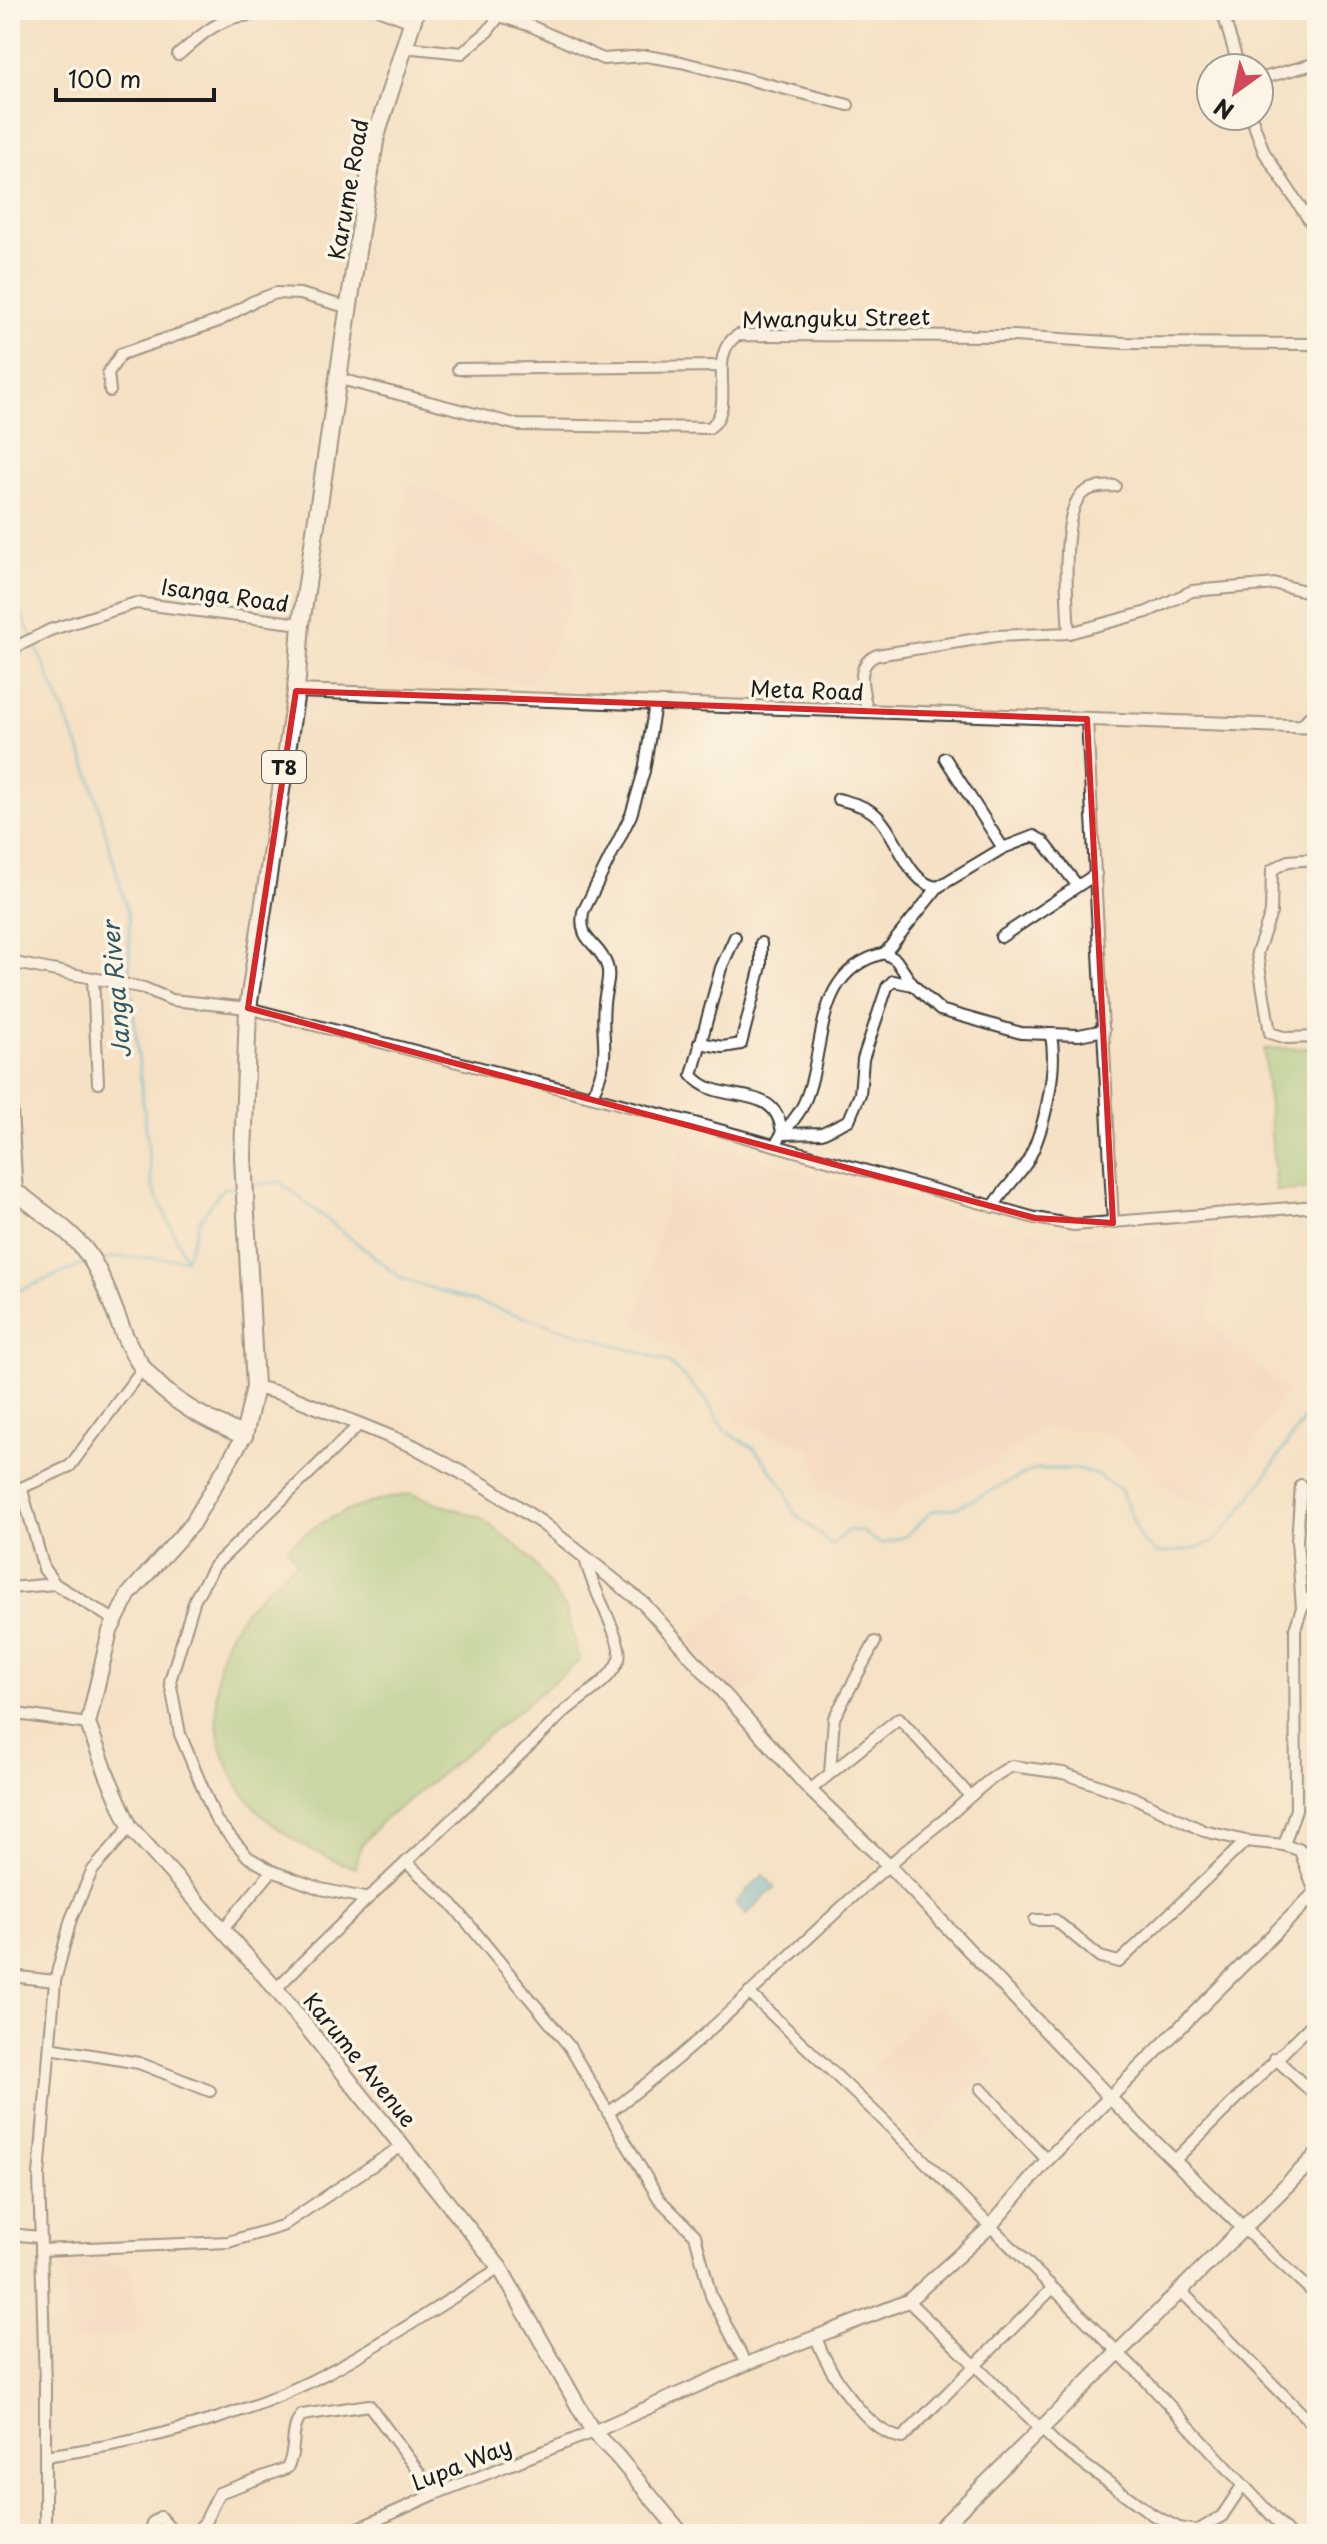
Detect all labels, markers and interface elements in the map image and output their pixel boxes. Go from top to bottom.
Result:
scale bar [56,52,214,102]
north arrow [1195,52,1275,132]
text: 100 m [68,60,141,96]
text: N [1207,91,1240,129]
street label: Karume Road [318,116,376,262]
street label: Mwanguku Street [742,299,930,335]
street label: Isanga Road [159,569,291,619]
street label: Meta Road [749,671,865,707]
road number: T8 [262,751,306,783]
water label: Janga River [91,917,139,1060]
street label: Karume Avenue [297,1985,425,2133]
street label: Lupa Way [406,2428,516,2498]

